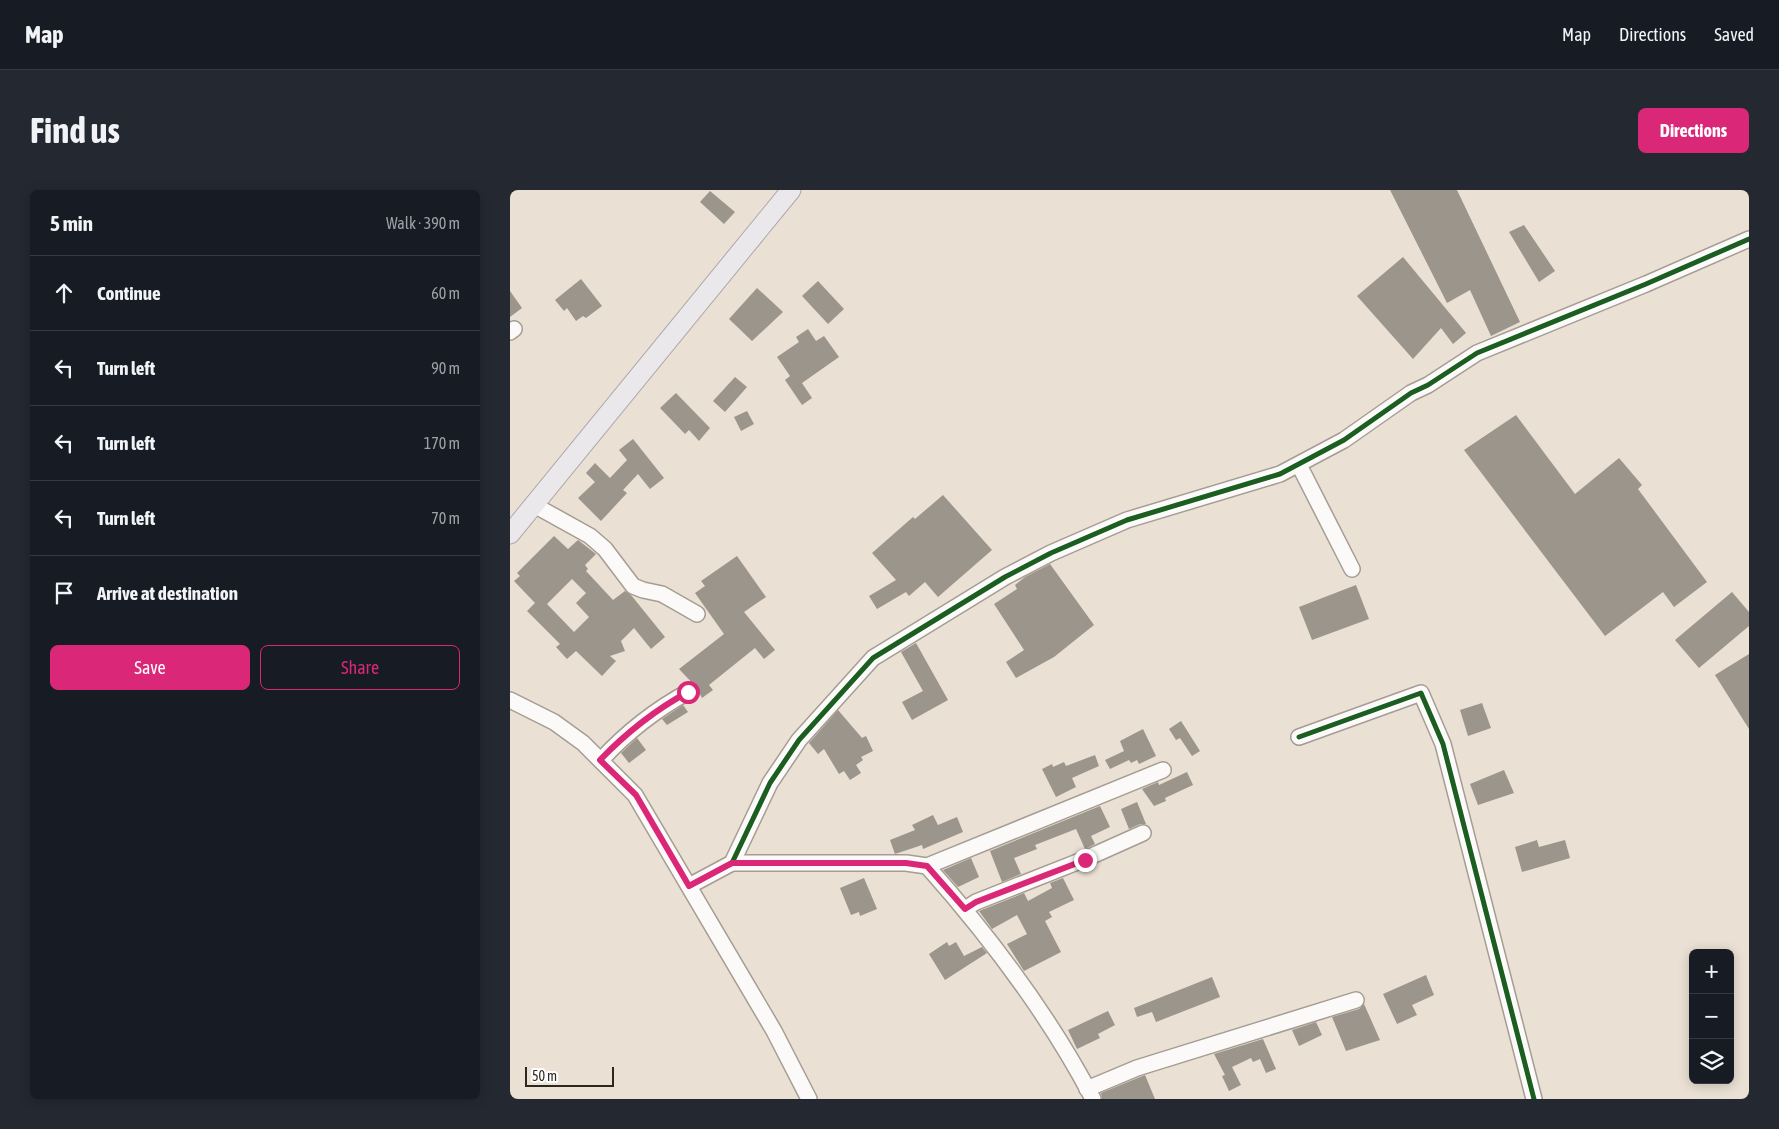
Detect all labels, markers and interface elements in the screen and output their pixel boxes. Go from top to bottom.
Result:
text: Map [25,21,64,48]
text: Map [1562,24,1591,45]
text: Directions [1619,24,1686,45]
text: Saved [1714,24,1754,45]
button: Directions [1638,108,1749,153]
text: Find us [30,110,120,150]
text: 5 min [50,211,93,235]
text: Walk · 390 m [386,214,460,232]
icon: ahead [50,279,78,307]
text: Continue [97,282,161,304]
text: 60 m [431,284,460,302]
icon: left [50,354,78,382]
text: Turn left [97,357,155,379]
text: 90 m [431,359,460,377]
icon: left [50,429,78,457]
text: Turn left [97,432,155,454]
text: 170 m [424,434,460,452]
icon: left [50,504,78,532]
text: Turn left [97,507,155,529]
text: 70 m [431,509,460,527]
icon: arrive [50,579,78,607]
text: Arrive at destination [97,582,238,604]
button: Save [50,645,250,690]
button: Share [260,645,460,690]
route start [677,681,700,704]
route end [1074,849,1097,872]
map controls [1689,949,1734,1084]
button: + [1689,949,1734,994]
button: − [1689,994,1734,1039]
button: layers [1689,1039,1734,1084]
scale bar [525,1064,614,1087]
text: 50 m [532,1068,557,1084]

